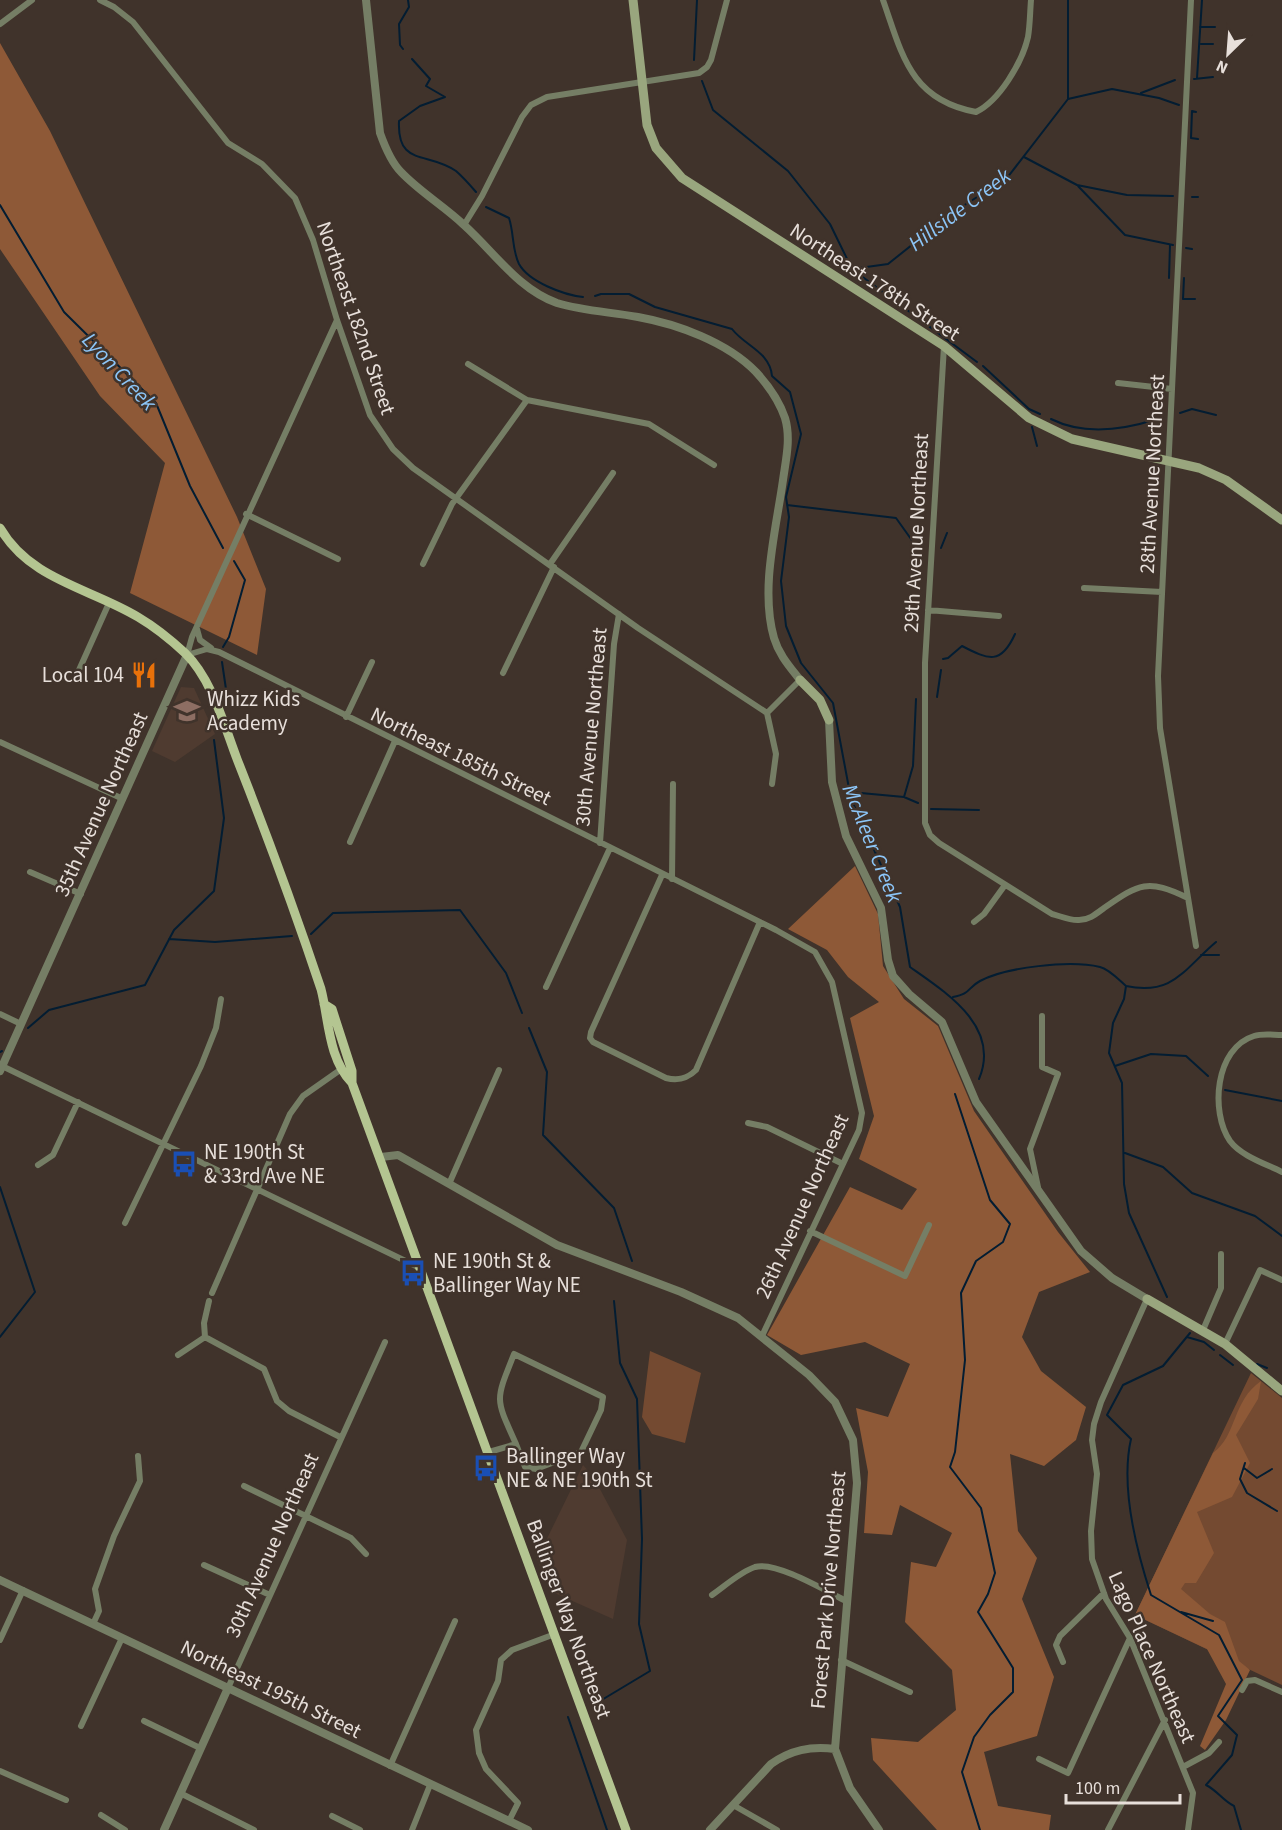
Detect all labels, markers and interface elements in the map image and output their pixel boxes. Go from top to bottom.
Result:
north arrow [1198,24,1258,84]
text: N [1213,54,1232,79]
water label: Hillside Creek [901,160,1018,259]
street label: Northeast 178th Street [784,216,966,348]
street label: Northeast 182nd Street [309,217,403,419]
water label: Lyon Creek [74,325,164,419]
street label: 28th Avenue Northeast [1132,374,1172,574]
street label: 29th Avenue Northeast [896,433,936,633]
street label: 30th Avenue Northeast [567,626,615,828]
place label: Local 104 [42,660,124,690]
restaurant icon: Local 104 [129,660,159,690]
place label: Whizz Kids Academy [207,684,300,738]
school or university icon: Whizz Kids Academy [172,696,202,726]
street label: Northeast 185th Street [366,699,556,813]
street label: 35th Avenue Northeast [47,707,155,901]
water label: McAleer Creek [834,779,911,908]
street label: 26th Avenue Northeast [748,1109,856,1303]
place label: NE 190th St & 33rd Ave NE [204,1137,325,1191]
bus stop icon: NE 190th St & 33rd Ave NE [169,1149,199,1179]
place label: NE 190th St & Ballinger Way NE [433,1246,581,1300]
bus stop icon: NE 190th St & Ballinger Way NE [398,1258,428,1288]
place label: Ballinger Way NE & NE 190th St [506,1441,653,1495]
street label: 30th Avenue Northeast [218,1448,326,1642]
bus stop icon: Ballinger Way NE & NE 190th St [471,1453,501,1483]
street label: Forest Park Drive Northeast [803,1470,853,1710]
street label: Ballinger Way Northeast [519,1515,619,1723]
street label: Lago Place Northeast [1101,1566,1203,1748]
street label: Northeast 195th Street [176,1632,366,1746]
scale bar [1066,1767,1180,1805]
text: 100 m [1075,1776,1120,1801]

